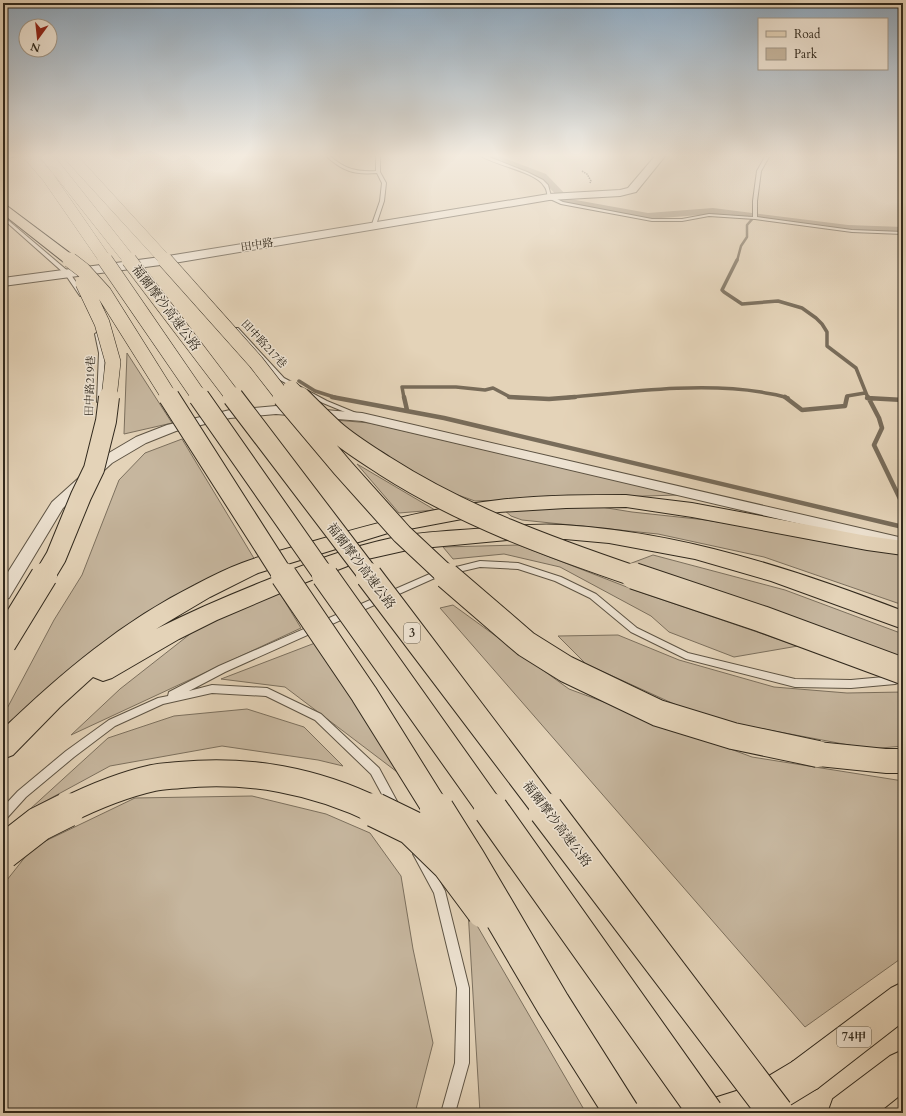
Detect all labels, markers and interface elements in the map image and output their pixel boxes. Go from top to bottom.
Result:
north arrow [18,18,58,58]
legend [758,18,888,70]
text: Road [794,26,821,42]
text: N [29,39,42,56]
text: Park [794,46,818,62]
street label: 田中路 [240,235,274,255]
street label: 福爾摩沙高速公路 [128,261,204,355]
street label: 田中路217巷 [238,317,290,371]
street label: 田中路219巷 [81,355,99,417]
street label: 福爾摩沙高速公路 [323,519,399,613]
road number: 3 [404,623,420,643]
street label: 福爾摩沙高速公路 [519,777,595,871]
road number: 74甲 [837,1027,871,1047]

